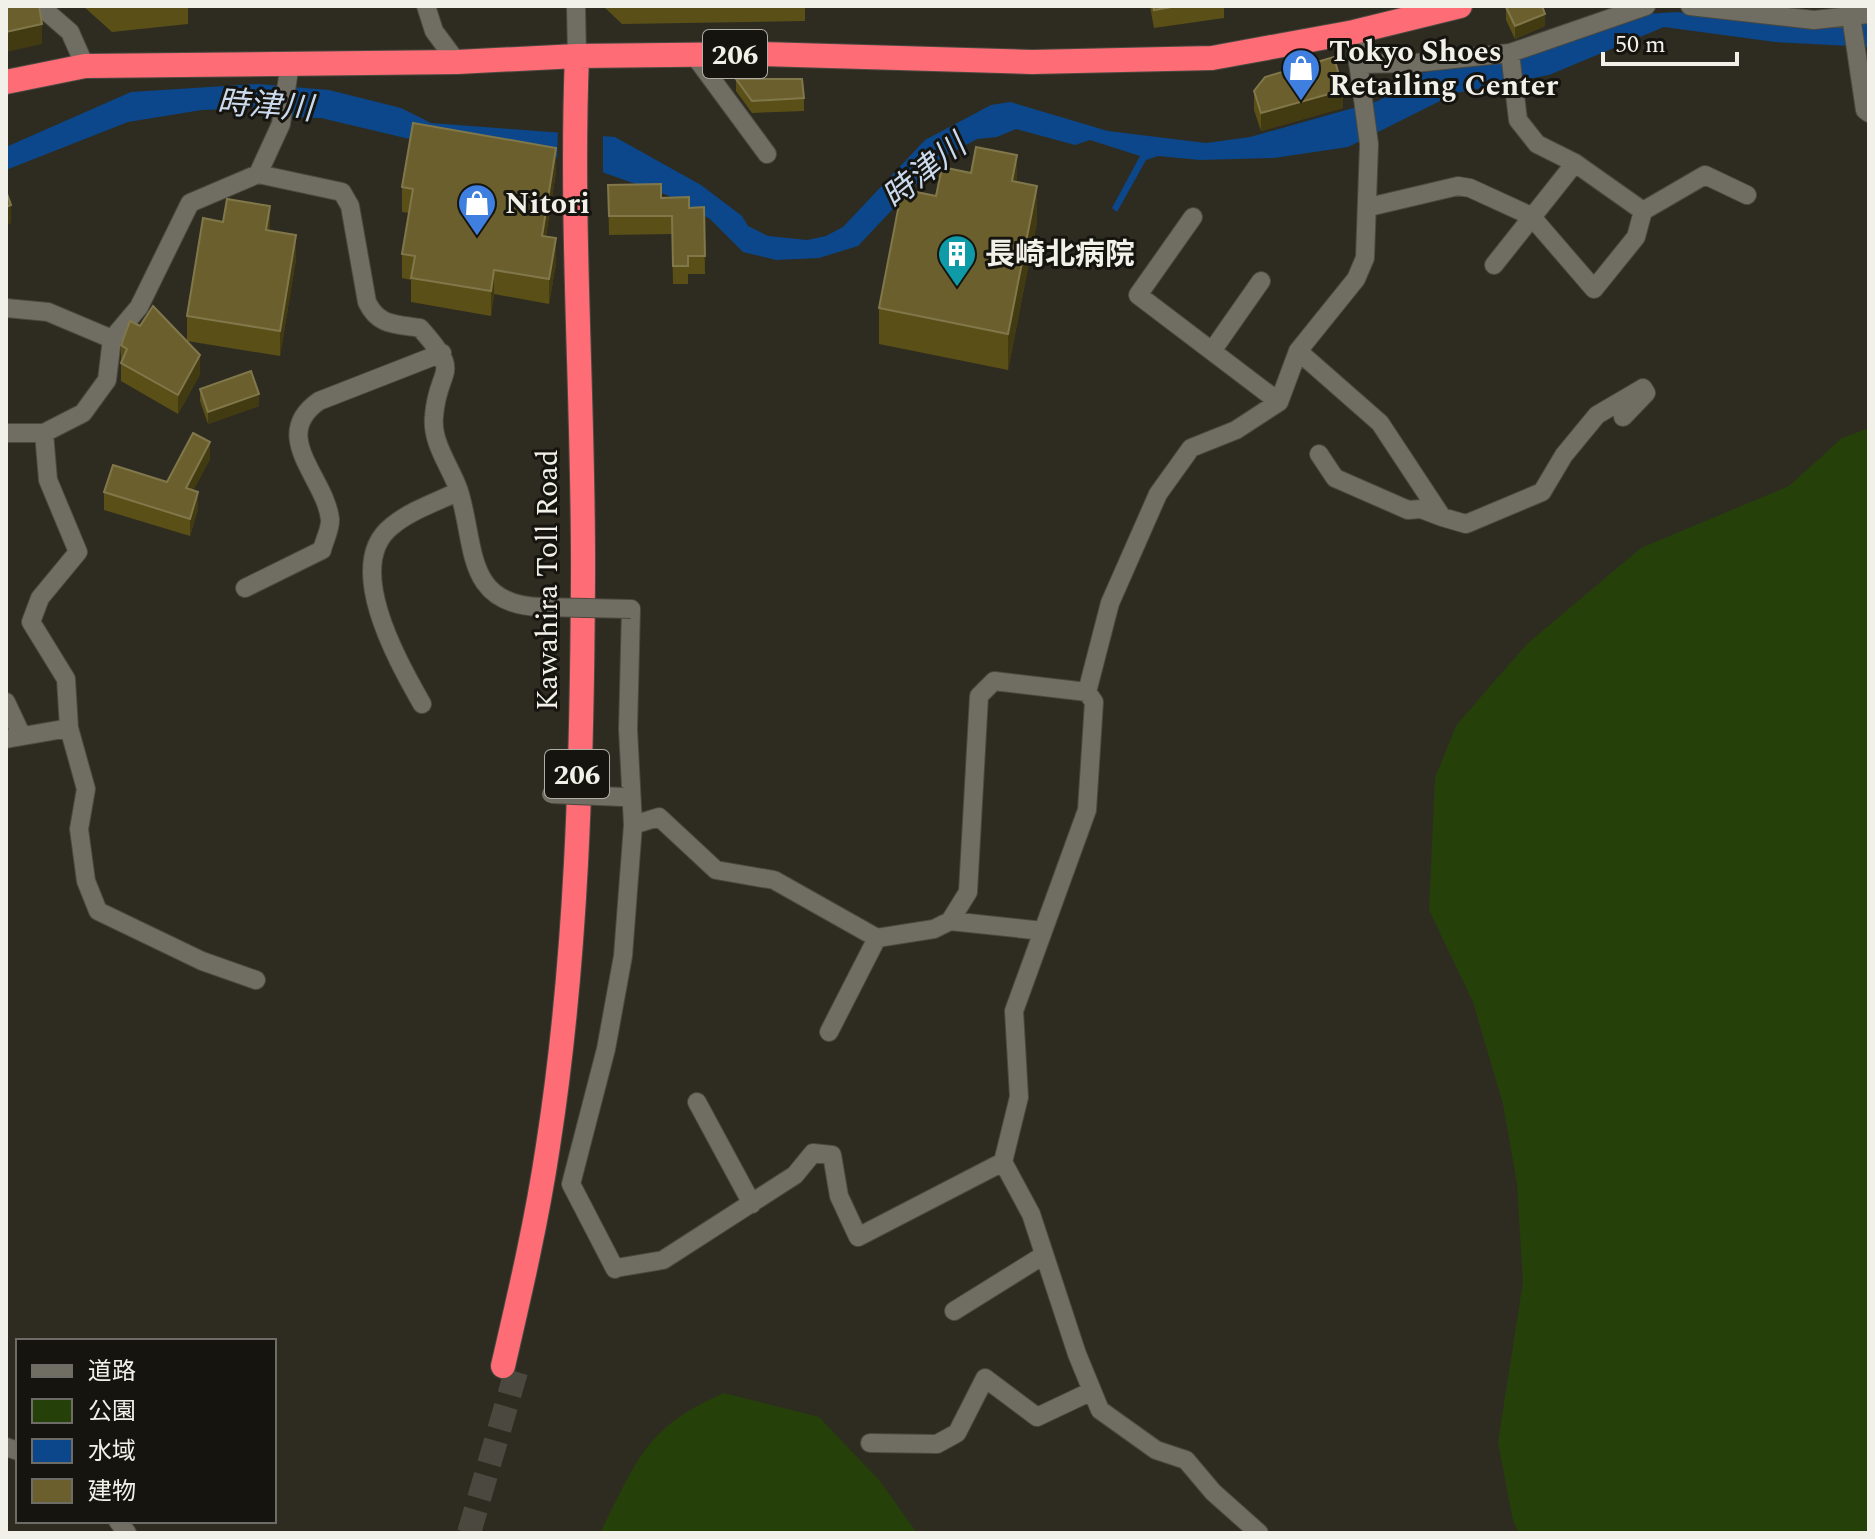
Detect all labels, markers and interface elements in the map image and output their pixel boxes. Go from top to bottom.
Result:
scale bar [1603,16,1737,66]
text: 50 m [1615,27,1666,63]
place label: Tokyo Shoes Retailing Center [1329,29,1559,109]
road number: 206 [703,30,767,78]
shop icon: Tokyo Shoes Retailing Center [1280,47,1322,102]
water label: 時津川 [215,79,317,134]
water label: 時津川 [872,121,980,221]
place label: Nitori [505,181,590,227]
shop icon: Nitori [456,182,498,237]
place label: 長崎北病院 [985,232,1135,278]
building icon: 長崎北病院 [936,233,978,288]
street label: Kawahira Toll Road [525,449,571,711]
road number: 206 [545,750,609,798]
legend [16,1339,276,1523]
text: 道路 [88,1354,136,1390]
text: 公園 [88,1394,136,1430]
text: 水域 [88,1434,136,1470]
text: 建物 [88,1474,136,1510]

